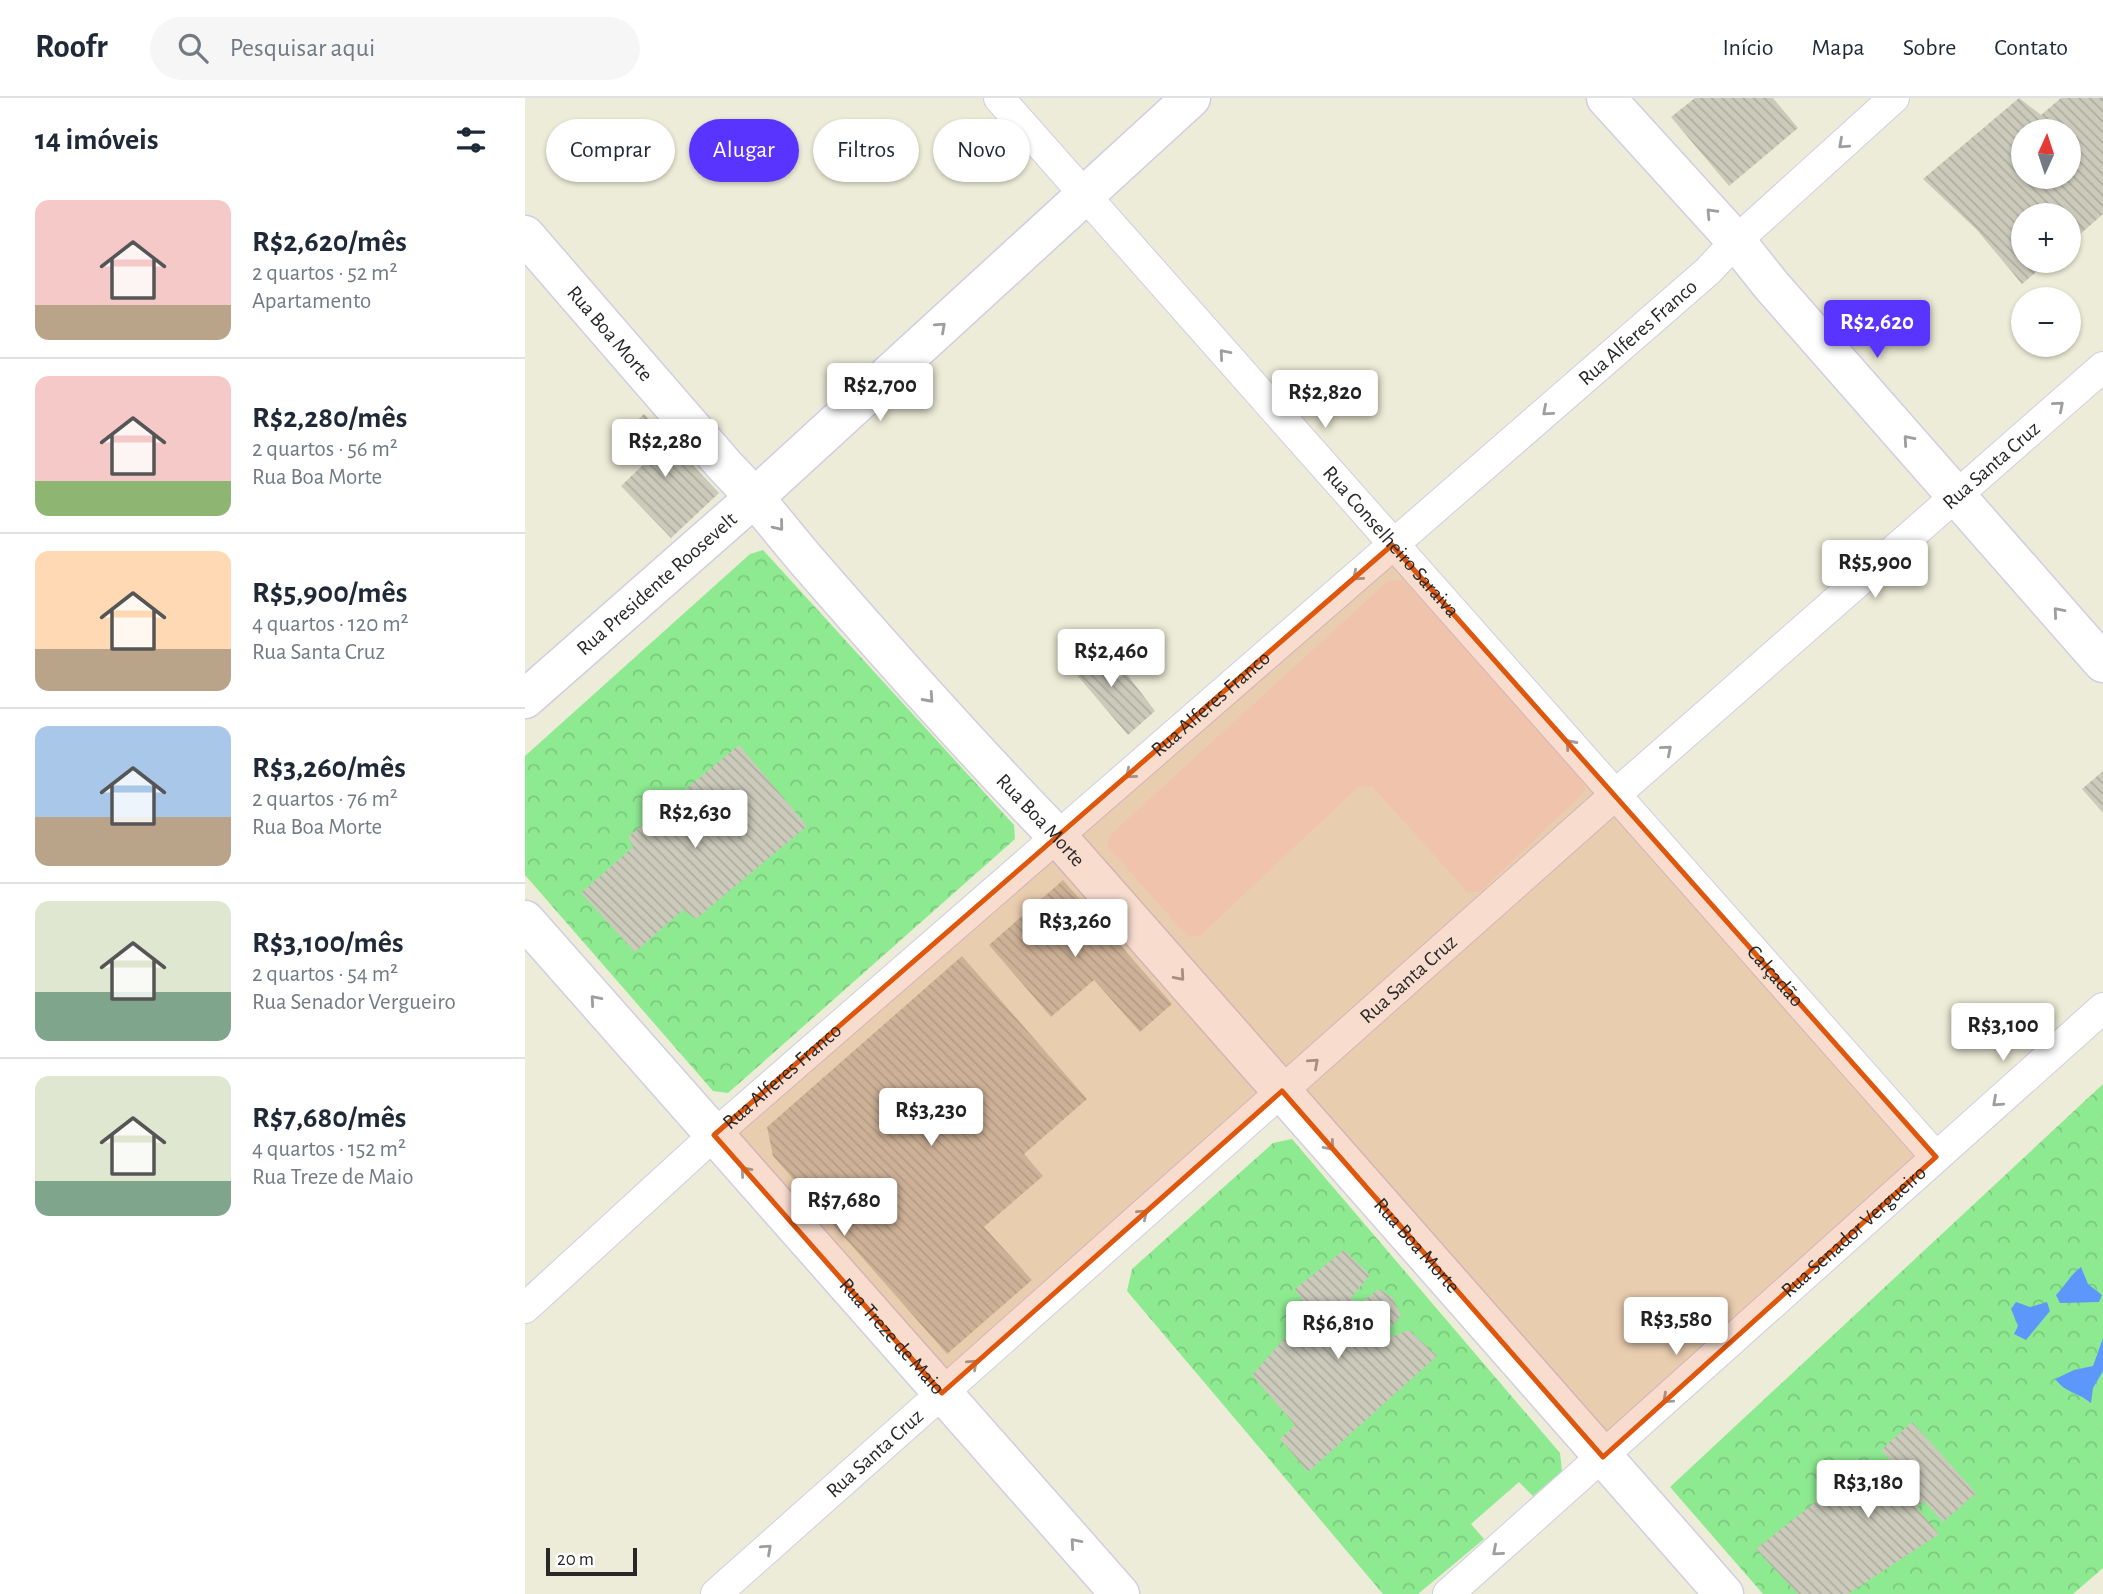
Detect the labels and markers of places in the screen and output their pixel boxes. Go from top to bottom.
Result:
pin: R$2,620 [1812,300,1942,360]
pin: R$2,700 [815,364,945,423]
pin: R$2,820 [1260,370,1390,430]
pin: R$2,280 [600,420,730,479]
pin: R$5,900 [1810,540,1940,600]
pin: R$2,460 [1046,630,1176,689]
pin: R$2,630 [630,790,760,850]
pin: R$3,260 [1010,900,1140,959]
pin: R$3,100 [1938,1004,2068,1063]
pin: R$3,230 [866,1088,996,1148]
pin: R$7,680 [779,1178,909,1238]
pin: R$3,580 [1611,1298,1741,1357]
pin: R$6,810 [1273,1302,1403,1361]
pin: R$3,180 [1803,1460,1933,1520]

